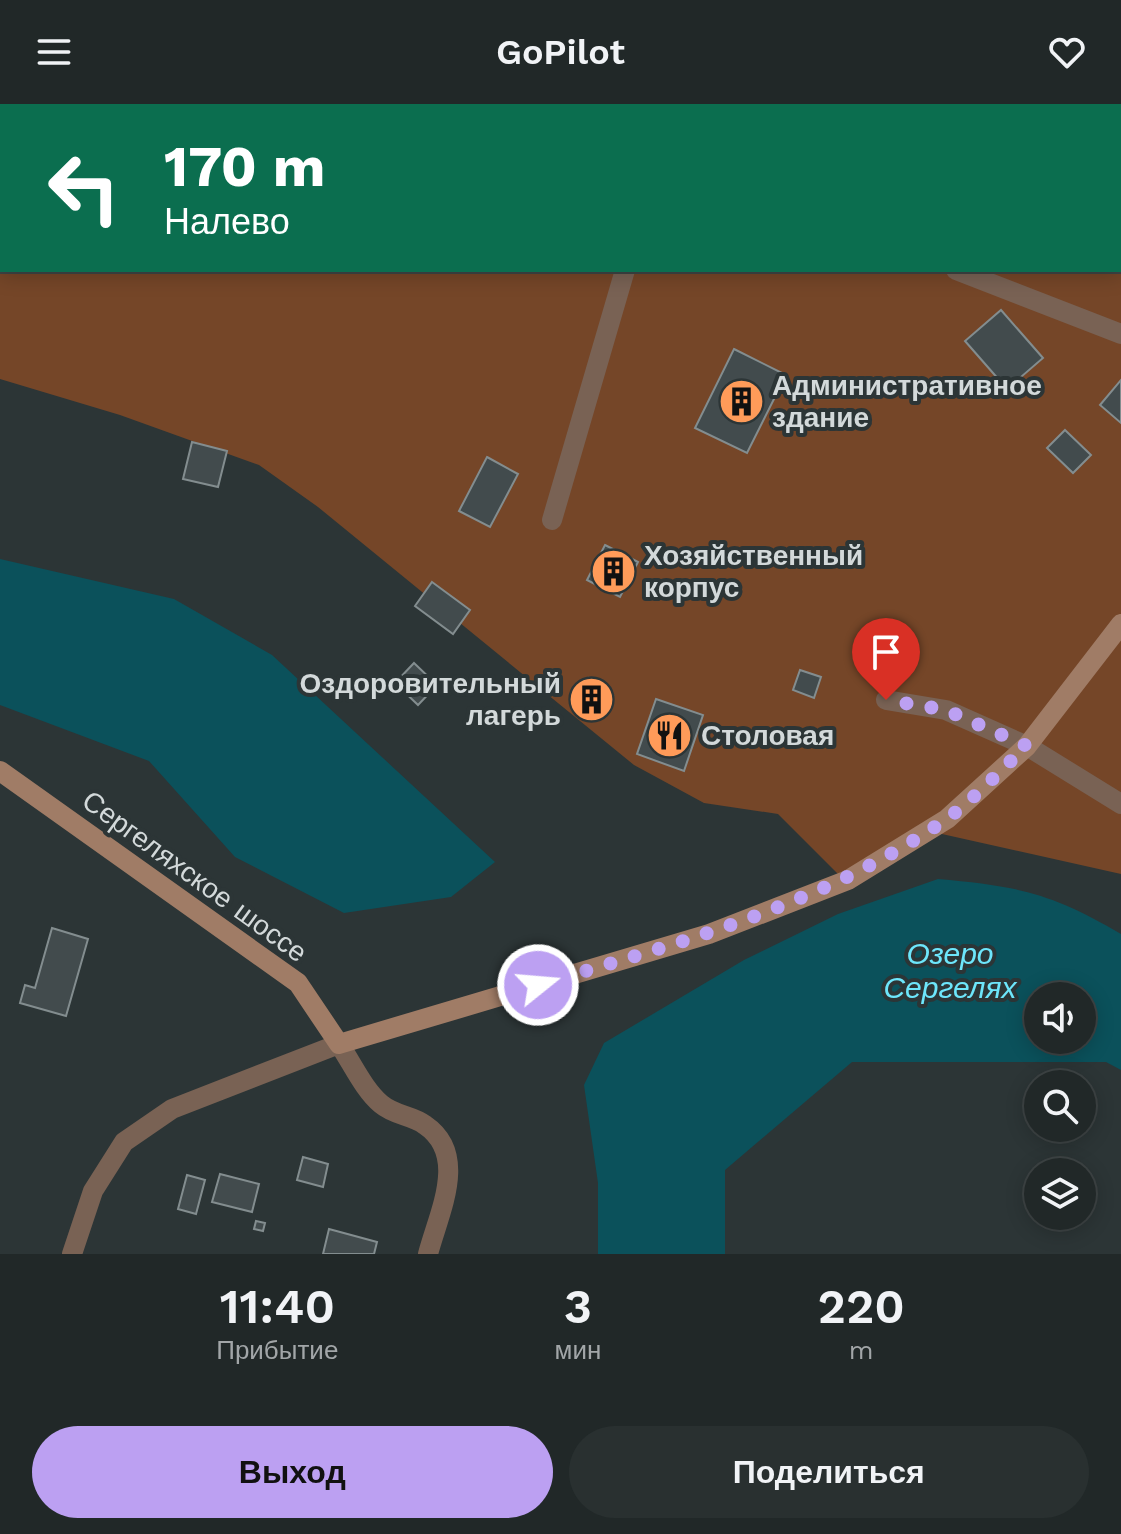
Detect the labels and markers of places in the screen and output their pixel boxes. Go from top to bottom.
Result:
place label: Административное здание [772,369,1042,434]
building icon: Административное здание [717,377,765,425]
place label: Хозяйственный корпус [644,539,863,604]
building icon: Хозяйственный корпус [589,547,637,595]
pin [852,618,920,700]
place label: Оздоровительный лагерь [299,667,561,732]
building icon: Оздоровительный лагерь [568,675,616,723]
restaurant icon: Столовая [646,711,694,759]
place label: Столовая [701,719,834,752]

